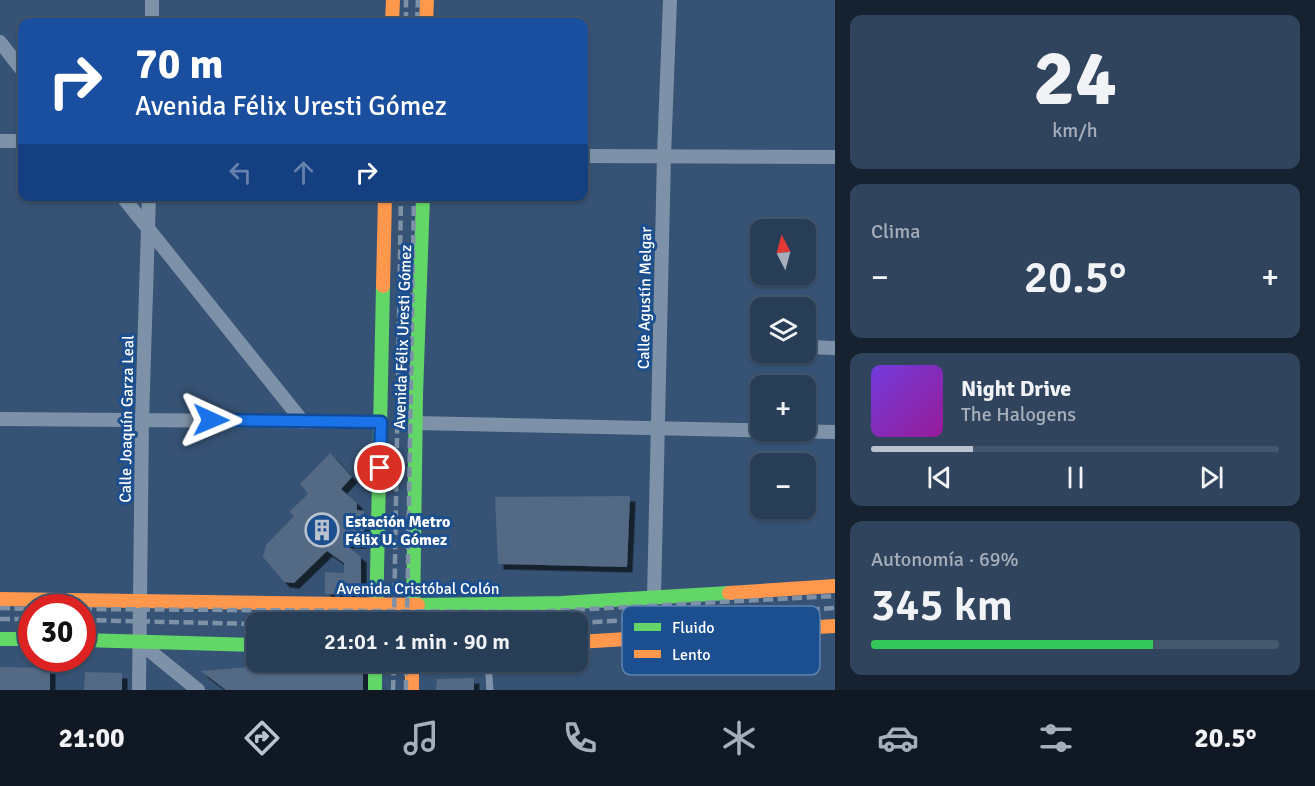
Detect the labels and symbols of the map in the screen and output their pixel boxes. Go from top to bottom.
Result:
north arrow [750,219,816,285]
street label: Calle Agustín Melgar [634,227,656,369]
street label: Avenida Félix Uresti Gómez [390,244,416,430]
street label: Calle Joaquín Garza Leal [116,335,138,503]
position arrow [179,388,243,452]
pin [354,442,405,493]
building icon: Estación Metro Félix U. Gómez [304,512,340,548]
place label: Estación Metro Félix U. Gómez [345,512,450,550]
street label: Avenida Cristóbal Colón [337,579,499,599]
speed limit sign: 30 [18,594,96,672]
legend [622,606,820,675]
text: Fluido [672,618,715,638]
text: Lento [672,645,710,665]

